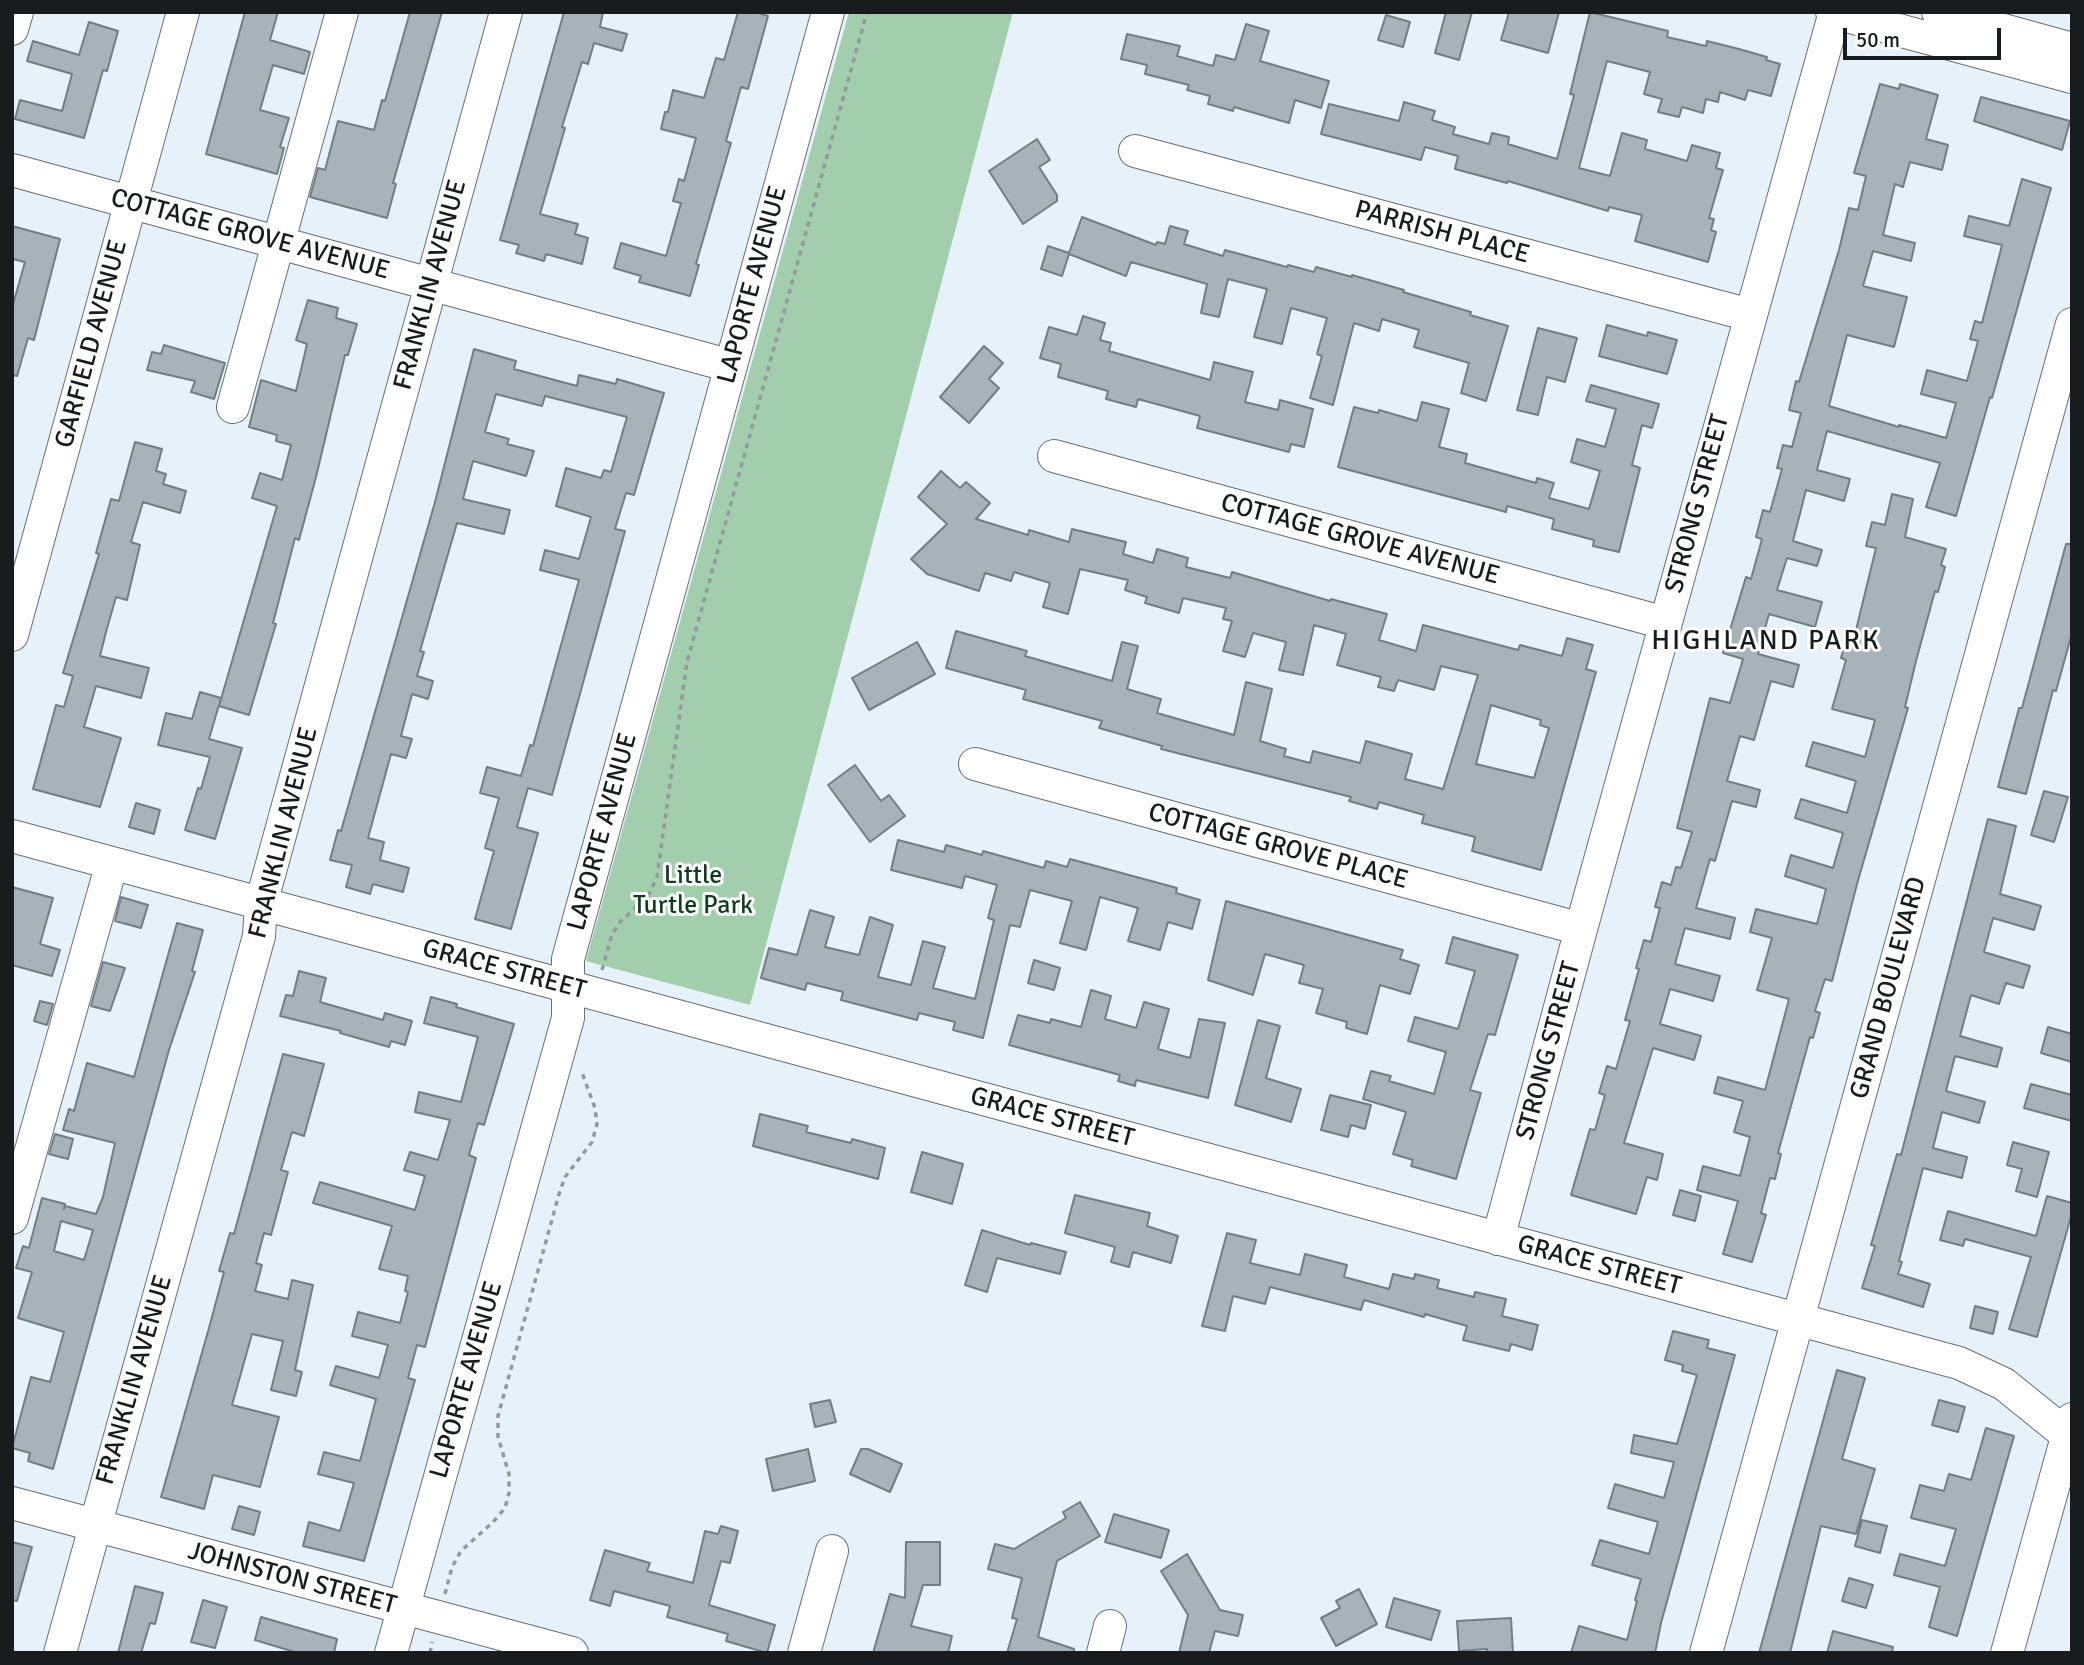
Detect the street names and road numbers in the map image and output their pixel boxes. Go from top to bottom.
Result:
street label: FRANKLIN AVENUE [388,176,474,394]
street label: COTTAGE GROVE AVENUE [107,183,393,287]
street label: LAPORTE AVENUE [712,183,794,387]
street label: PARRISH PLACE [1351,195,1533,271]
street label: GARFIELD AVENUE [49,237,135,451]
street label: STRONG STREET [1659,411,1737,597]
street label: COTTAGE GROVE AVENUE [1217,488,1503,592]
street label: FRANKLIN AVENUE [243,724,325,942]
street label: LAPORTE AVENUE [562,730,644,934]
street label: COTTAGE GROVE PLACE [1145,797,1411,897]
street label: GRAND BOULEVARD [1844,874,1934,1102]
street label: GRACE STREET [419,933,589,1007]
street label: STRONG STREET [1510,958,1588,1144]
street label: GRACE STREET [967,1081,1137,1155]
street label: GRACE STREET [1514,1229,1684,1303]
street label: FRANKLIN AVENUE [90,1272,180,1488]
street label: LAPORTE AVENUE [424,1278,510,1482]
street label: JOHNSTON STREET [184,1536,400,1622]

